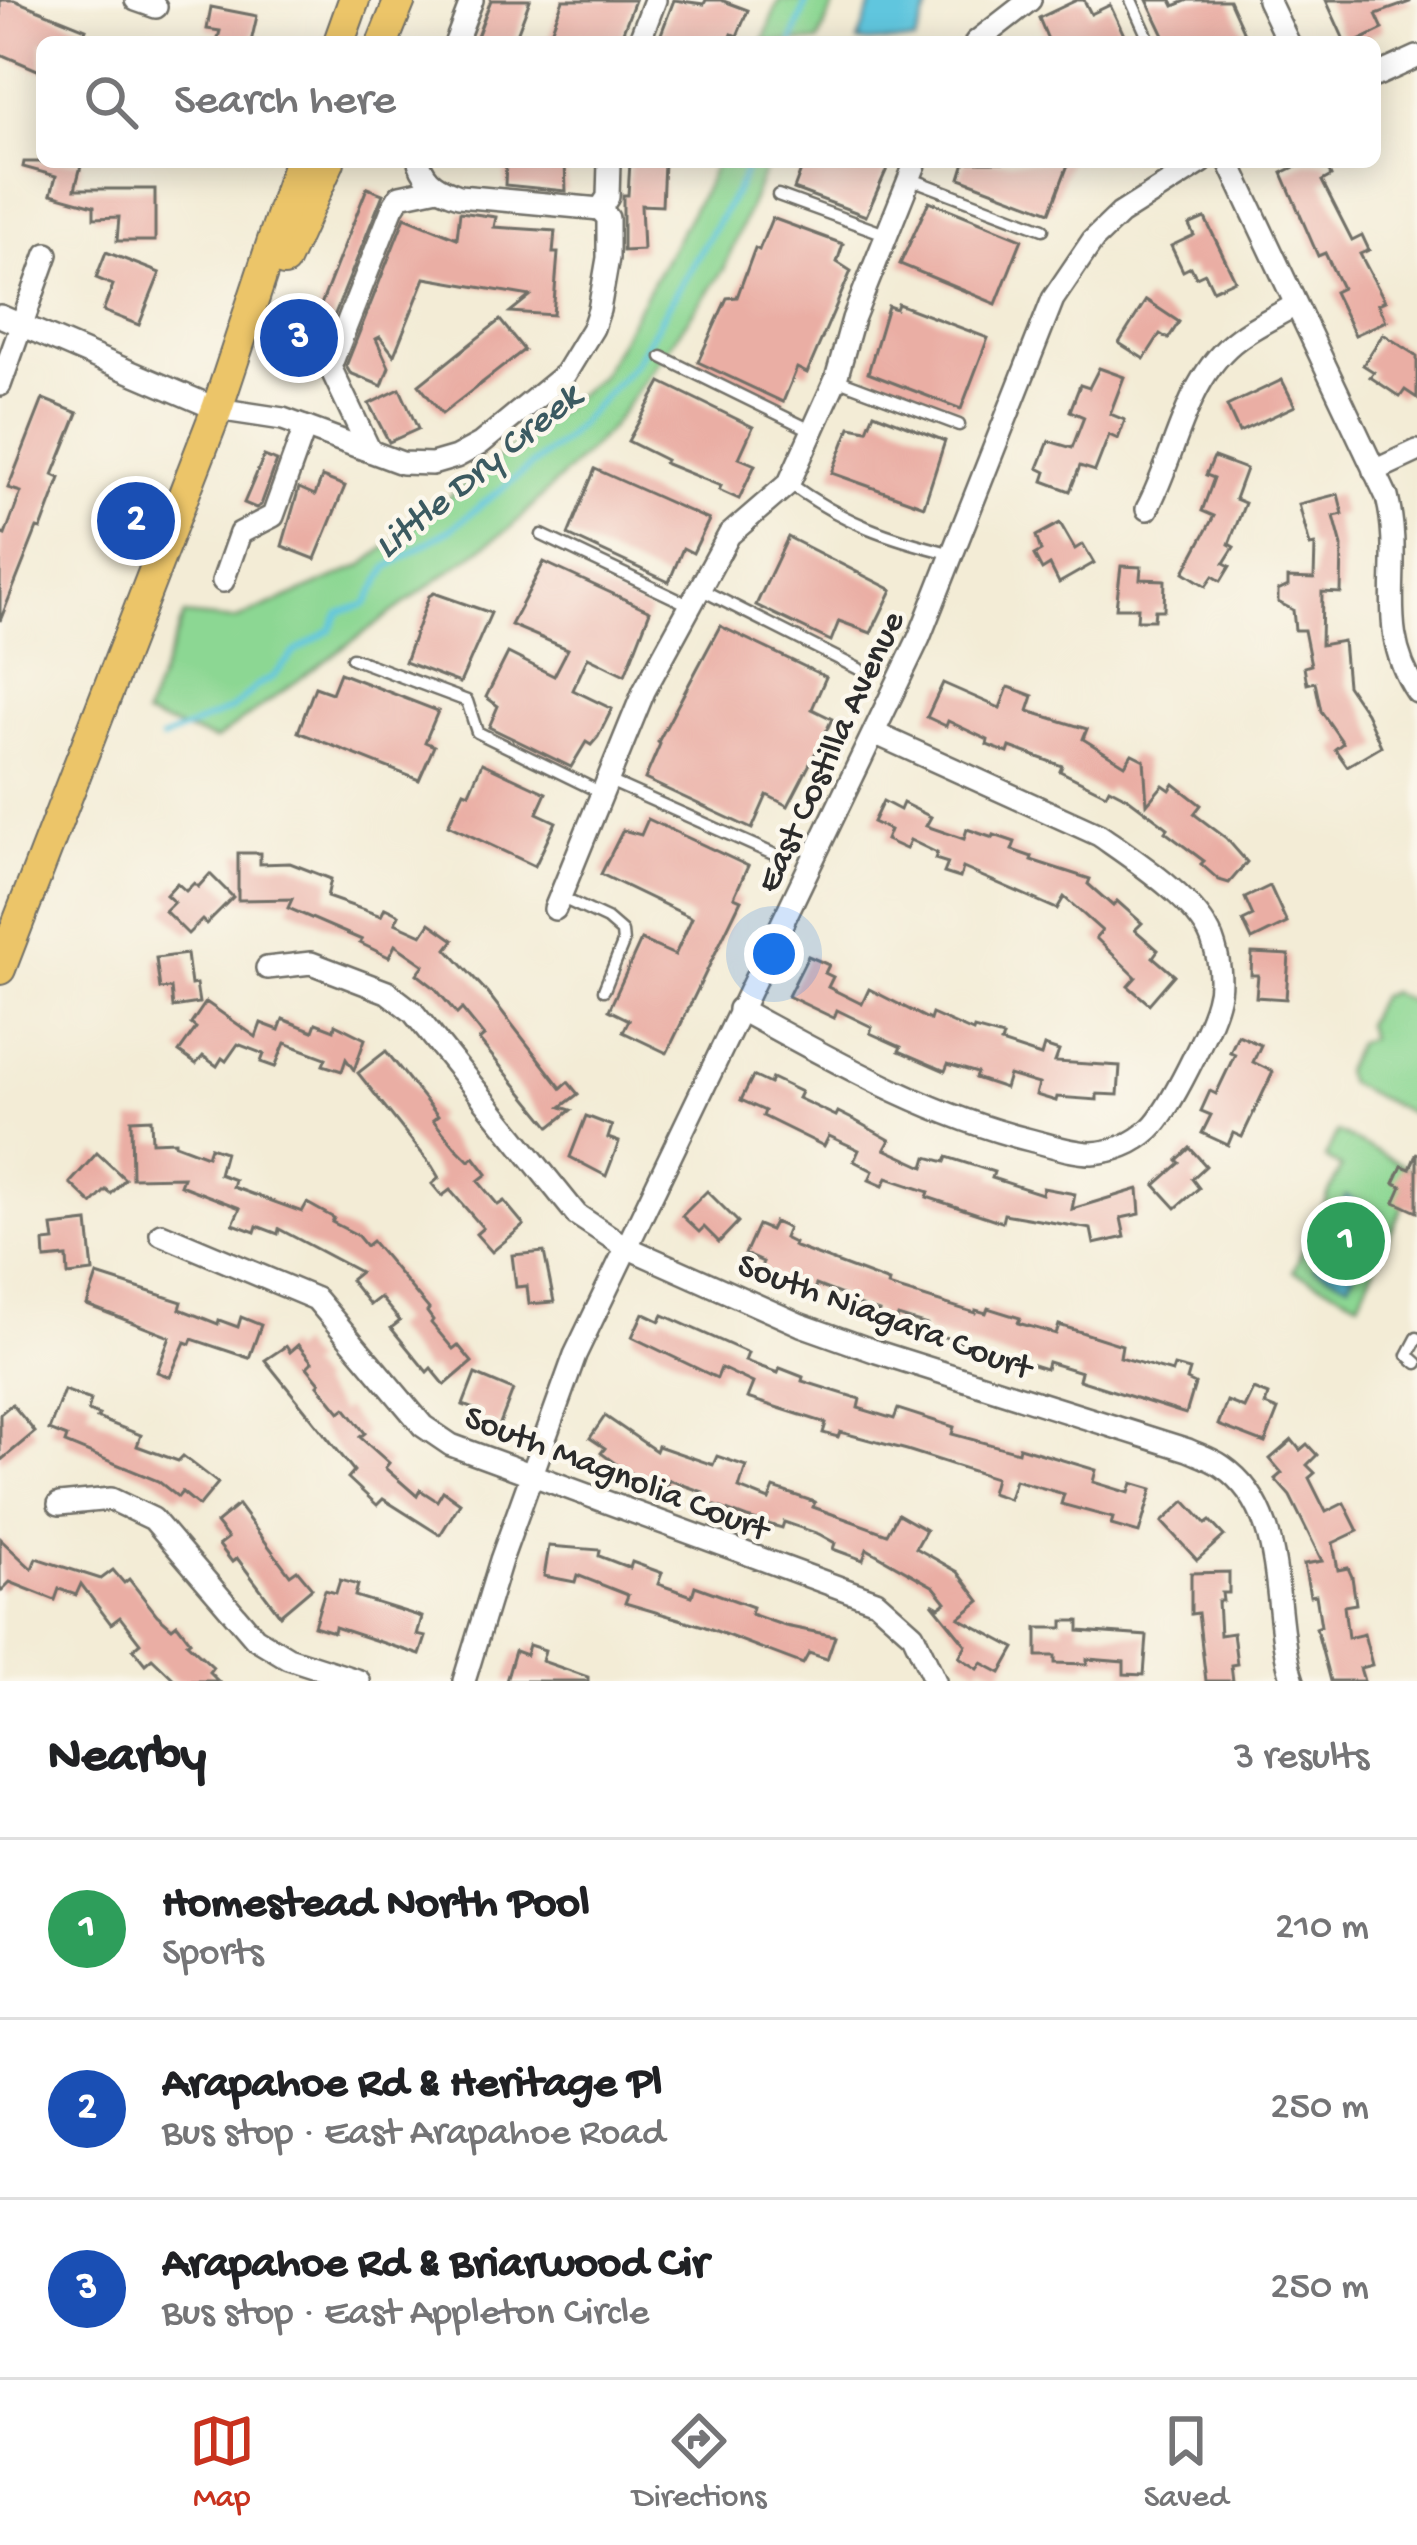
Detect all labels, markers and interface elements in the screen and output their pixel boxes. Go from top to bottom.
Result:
search box [36,36,1381,168]
icon: search [78,69,144,135]
text: Search here [174,76,396,129]
pin: 3 [260,293,338,383]
water label: Little Dry Creek [367,374,595,571]
pin: 2 [97,476,175,566]
street label: East Costilla Avenue [749,605,917,900]
your location [744,924,804,984]
pin: 1 [1307,1196,1385,1286]
street label: South Niagara Court [731,1246,1040,1394]
street label: South Magnolia Court [457,1398,777,1555]
text: Nearby [48,1729,206,1789]
text: 3 results [1234,1736,1369,1782]
text: Homestead North Pool [162,1879,590,1932]
text: 1 [79,1906,95,1952]
text: 210 m [1275,1906,1369,1952]
text: Sports [162,1932,264,1978]
text: Arapahoe Rd & Heritage Pl [162,2059,662,2112]
text: 2 [77,2086,97,2132]
text: 250 m [1270,2086,1369,2132]
text: Bus stop · East Arapahoe Road [162,2112,665,2158]
text: Arapahoe Rd & Briarwood Cir [162,2239,708,2292]
text: 3 [77,2266,97,2312]
text: 250 m [1270,2266,1369,2312]
text: Bus stop · East Appleton Circle [162,2292,649,2338]
tab: Map [189,2408,255,2518]
tab: Directions [632,2408,766,2518]
tab: Saved [1144,2408,1228,2518]

